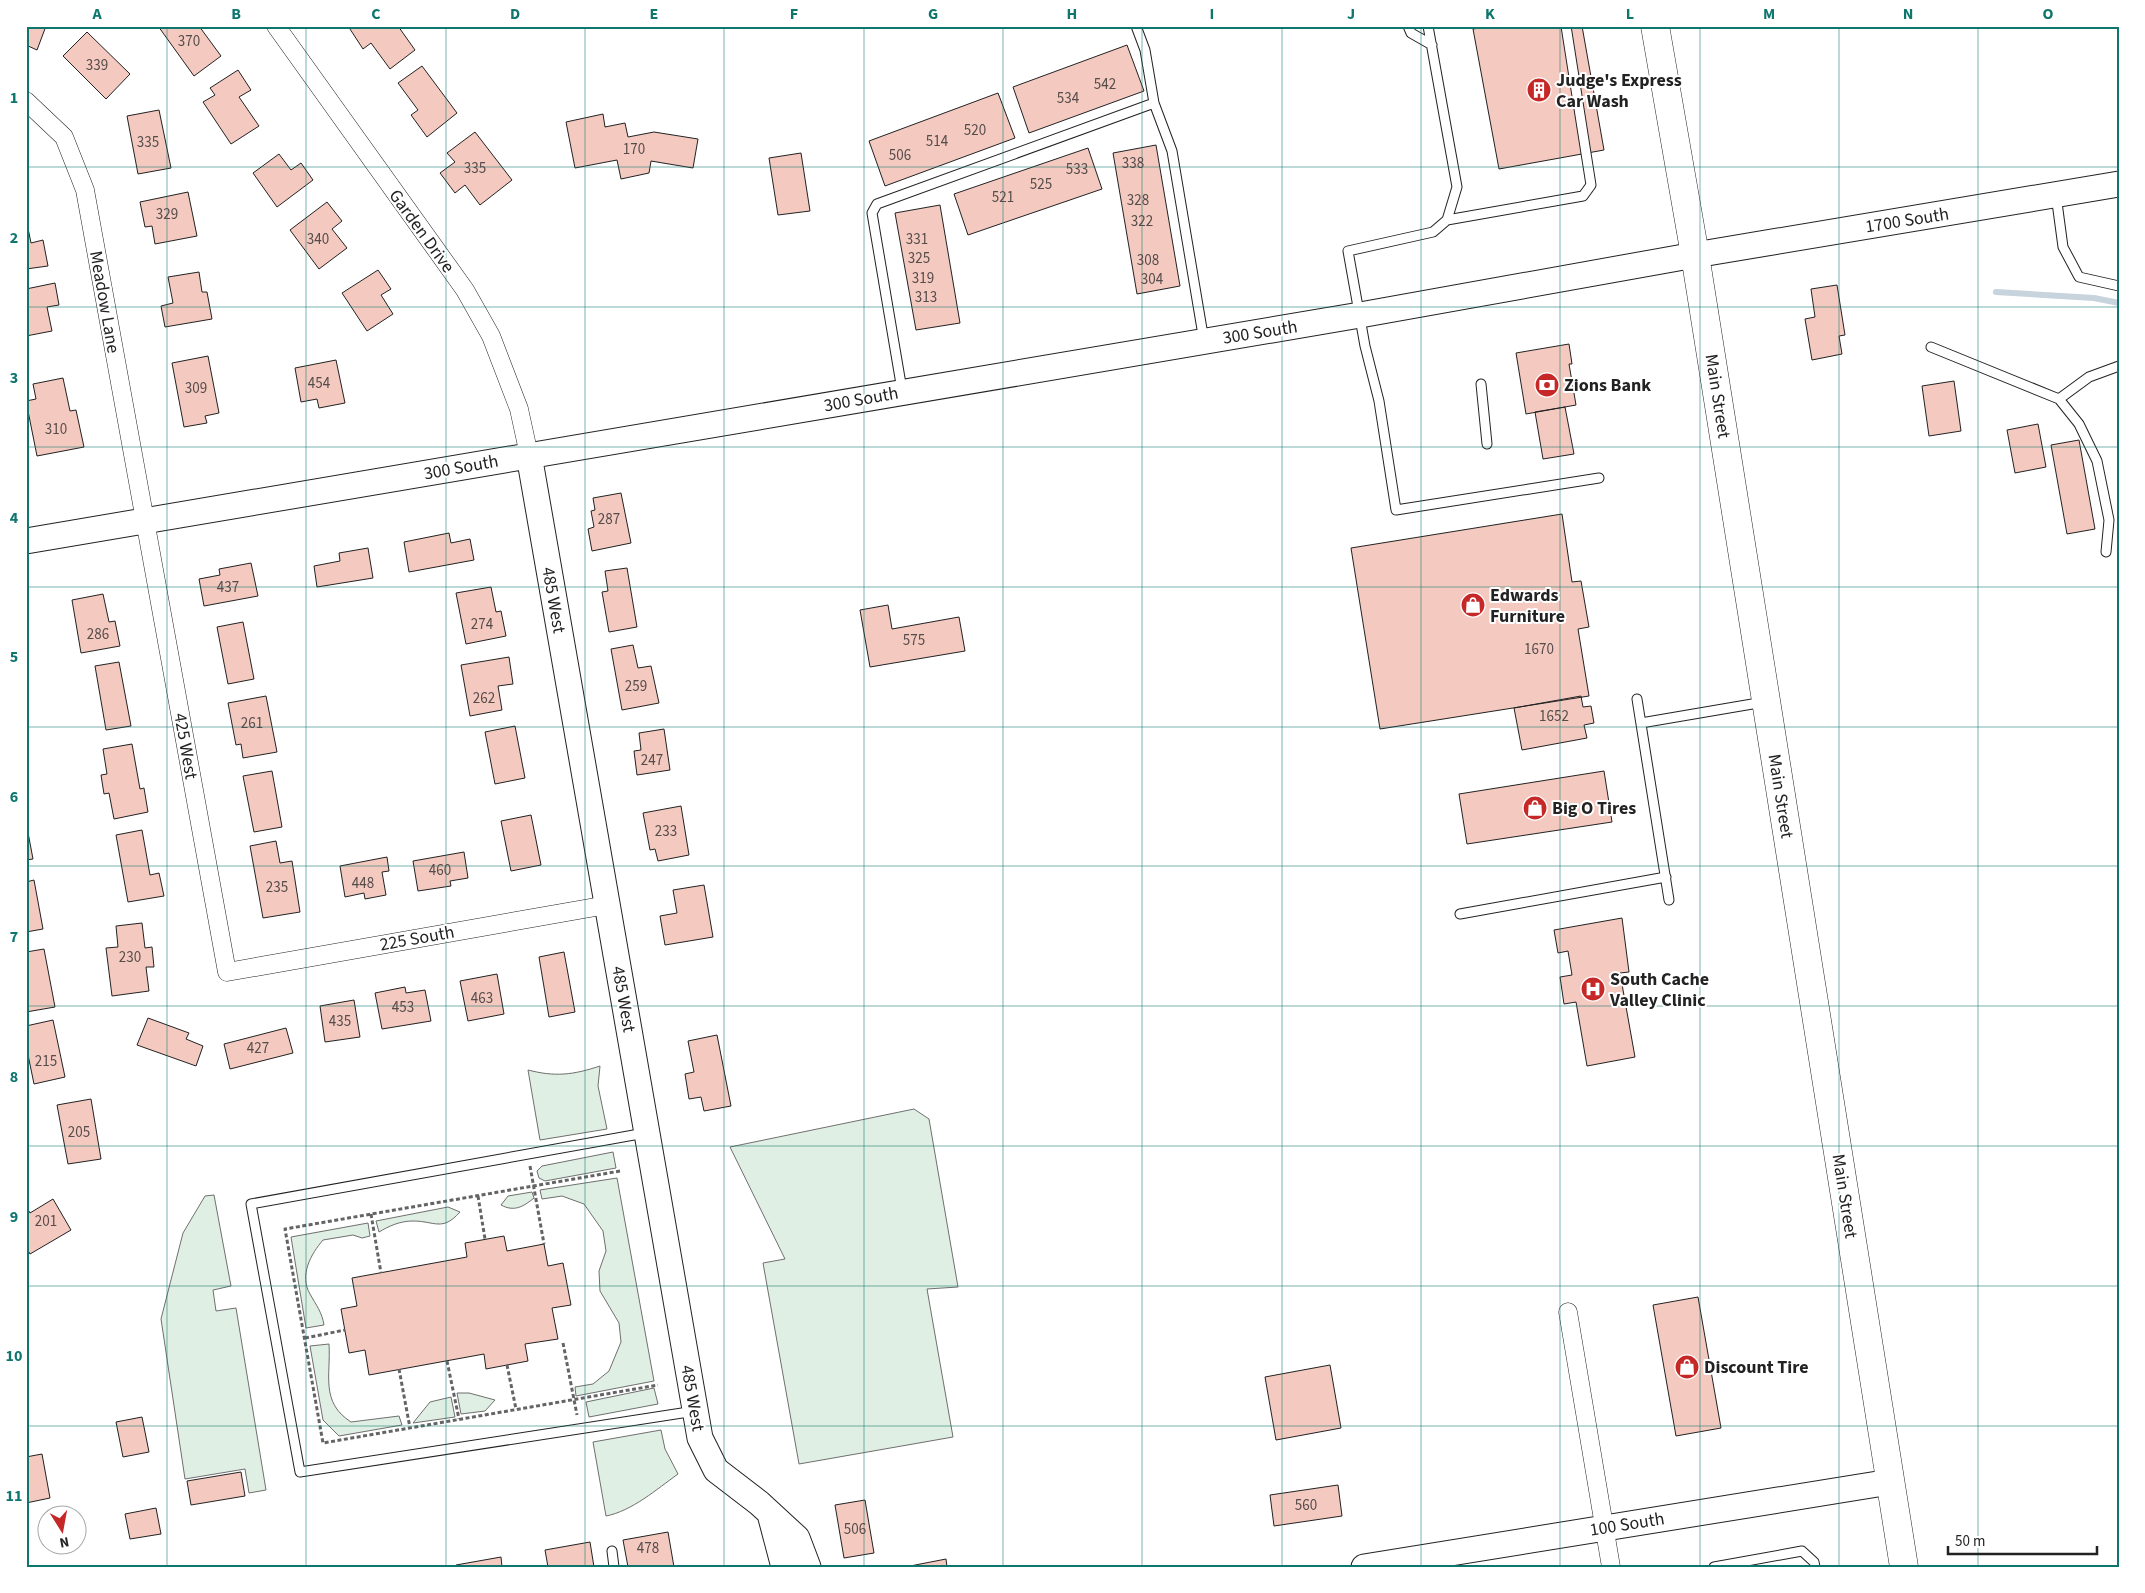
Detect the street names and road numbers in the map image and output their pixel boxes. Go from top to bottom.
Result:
street label: Garden Drive [383,184,460,278]
street label: 1700 South [1863,202,1951,239]
street label: Meadow Lane [83,249,126,355]
street label: 300 South [1221,314,1299,351]
street label: Main Street [1699,352,1737,440]
street label: 300 South [822,381,900,418]
street label: 300 South [422,449,500,486]
street label: 485 West [535,565,572,635]
street label: 425 West [167,711,204,781]
street label: Main Street [1762,752,1800,840]
street label: 225 South [378,920,456,957]
street label: 485 West [605,964,642,1034]
street label: Main Street [1826,1152,1864,1240]
street label: 485 West [674,1363,711,1433]
street label: 100 South [1588,1506,1666,1543]

